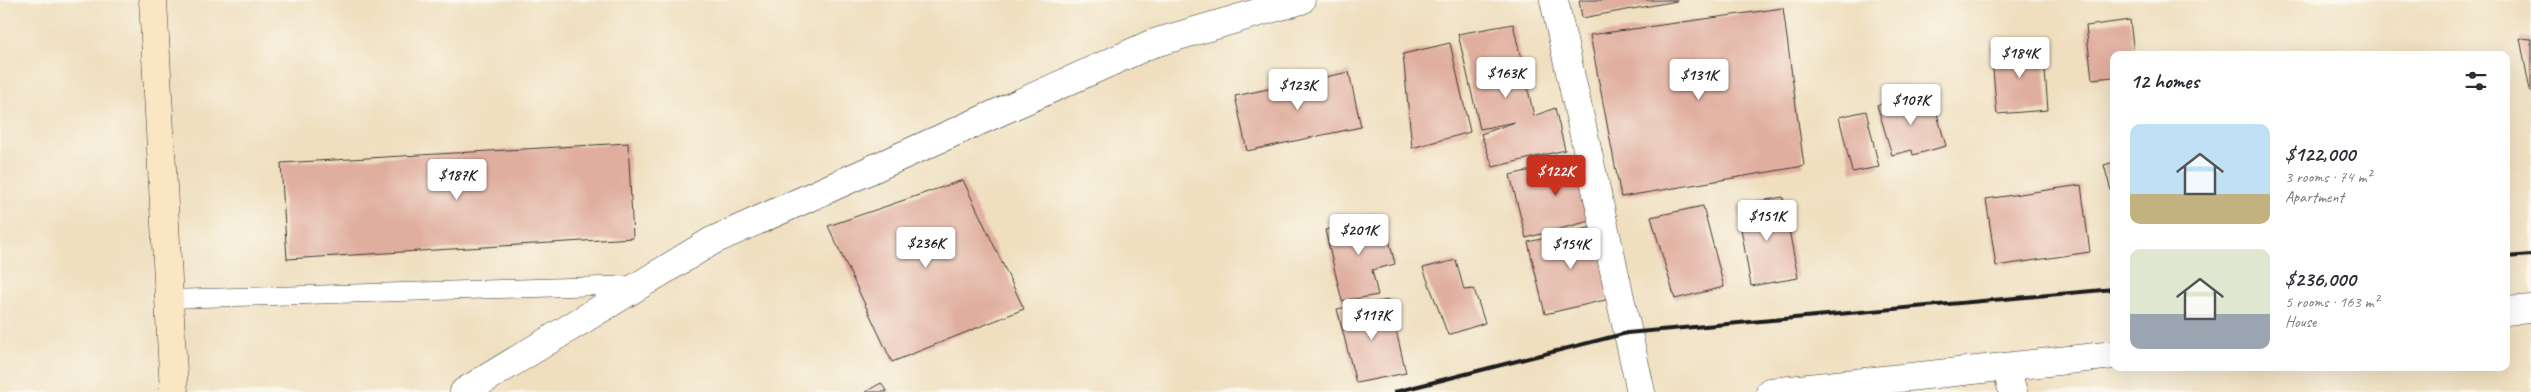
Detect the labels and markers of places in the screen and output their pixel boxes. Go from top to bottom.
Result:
pin: $184K [1985,36,2055,79]
pin: $163K [1471,56,1541,99]
pin: $131K [1664,58,1734,101]
pin: $123K [1263,68,1333,111]
pin: $107K [1876,84,1946,126]
pin: $122K [1521,154,1591,197]
pin: $187K [422,158,492,201]
pin: $151K [1732,200,1802,242]
pin: $201K [1324,214,1394,256]
pin: $236K [891,226,961,269]
pin: $154K [1536,228,1606,270]
pin: $117K [1337,298,1407,341]

